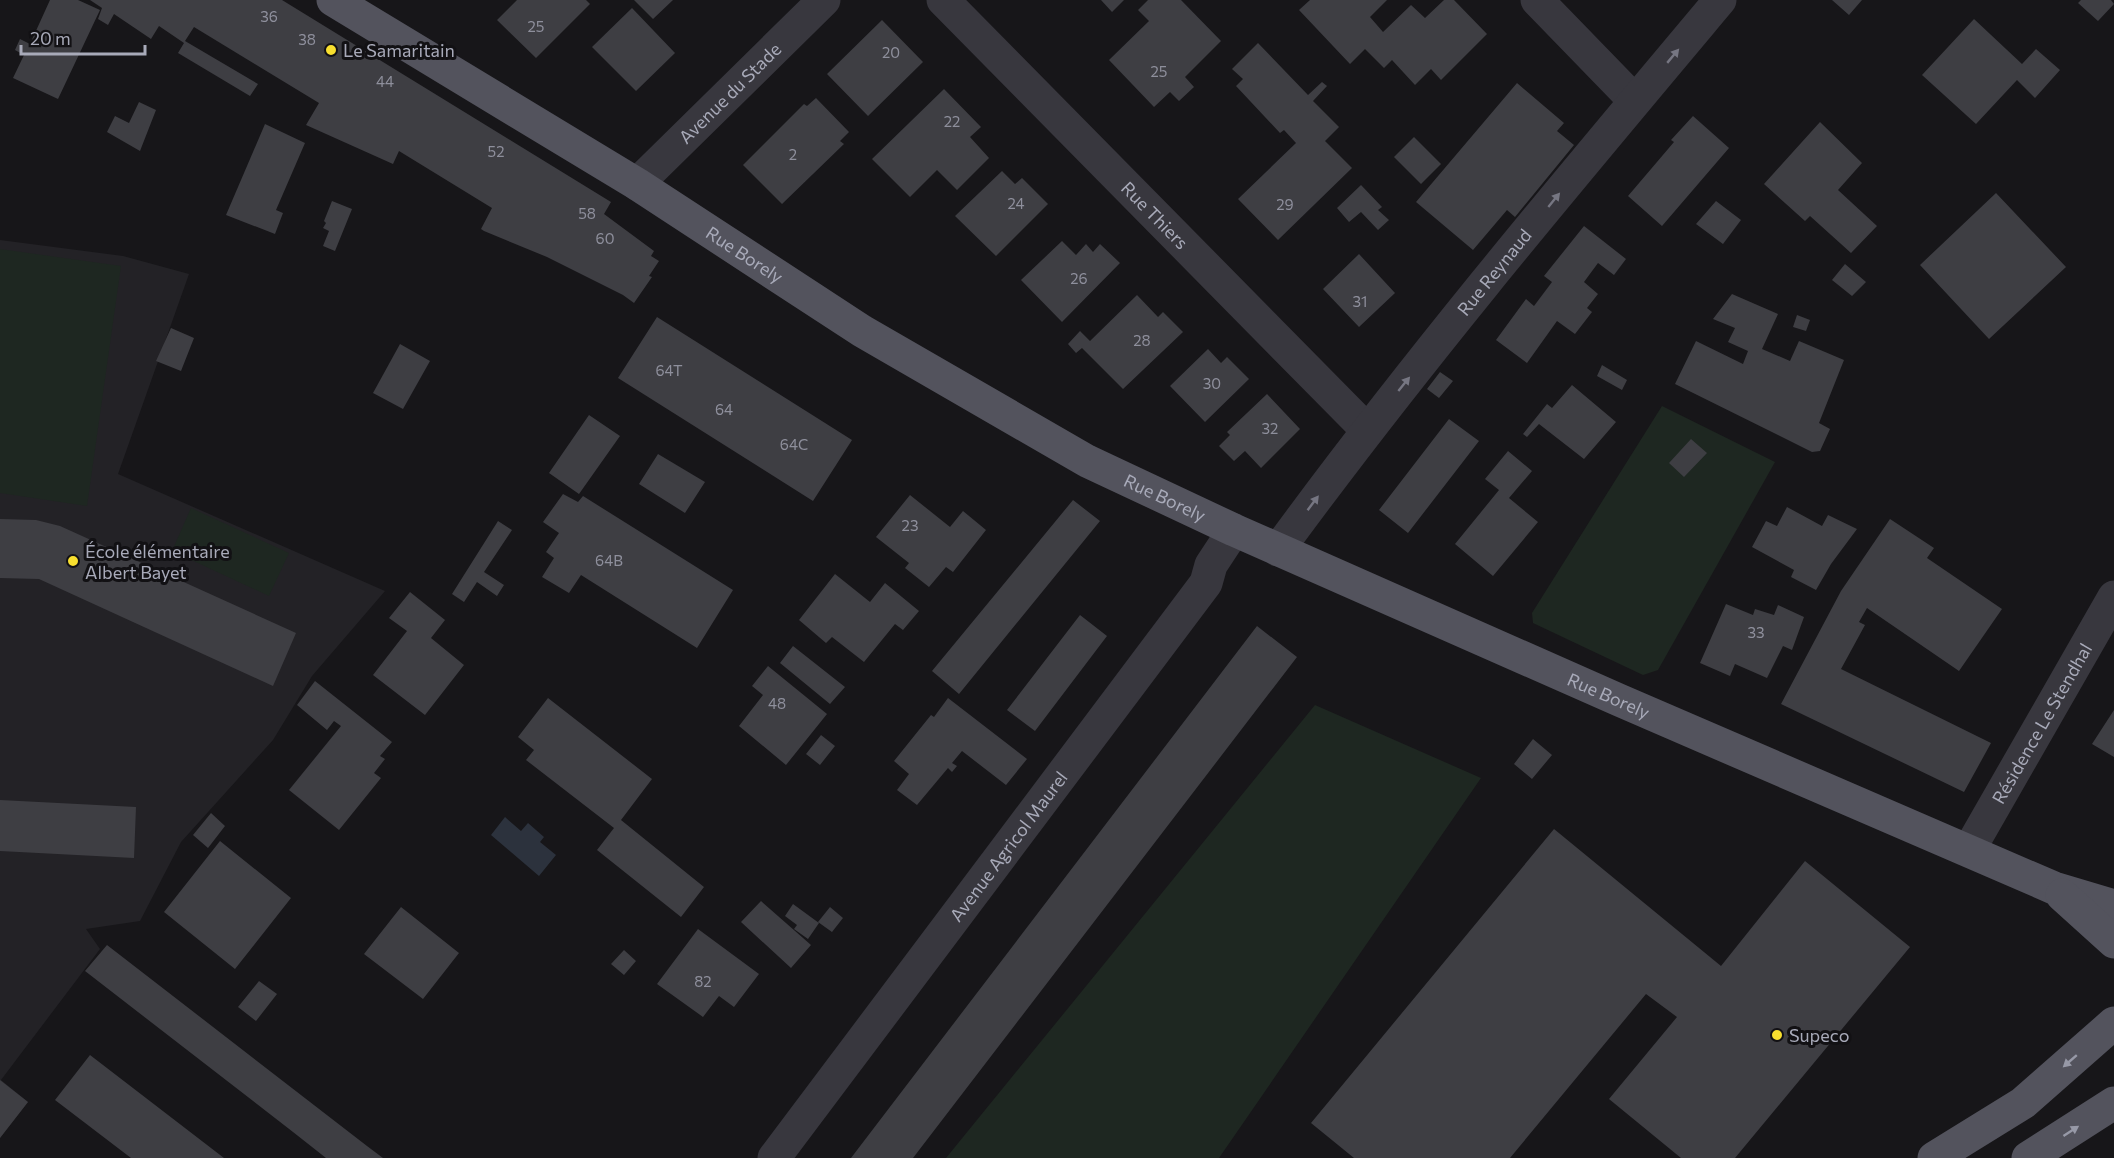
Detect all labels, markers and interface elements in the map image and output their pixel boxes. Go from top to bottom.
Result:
house number: 36 [260,7,278,25]
house number: 25 [528,17,544,35]
scale bar [21,18,146,56]
text: 20 m [30,27,71,49]
house number: 38 [298,30,316,48]
street label: Avenue du Stade [674,38,785,148]
place label: Le Samaritain [343,39,455,61]
marker: Le Samaritain [324,43,338,57]
house number: 20 [882,43,900,61]
one-way arrow [1666,49,1679,64]
house number: 25 [1151,62,1167,80]
house number: 44 [376,72,394,90]
house number: 22 [944,112,960,130]
house number: 52 [488,142,504,160]
house number: 2 [789,145,797,163]
street label: Rue Thiers [1117,177,1193,253]
one-way arrow [1547,193,1560,208]
house number: 24 [1007,194,1025,212]
house number: 29 [1276,195,1294,213]
house number: 58 [578,204,596,222]
street label: Rue Borely [702,221,787,288]
street label: Rue Reynaud [1452,224,1536,320]
house number: 60 [596,229,614,247]
house number: 26 [1070,269,1088,287]
house number: 31 [1353,292,1367,310]
house number: 28 [1133,331,1151,349]
house number: 64T [655,361,683,379]
house number: 30 [1203,374,1221,392]
one-way arrow [1398,376,1411,392]
house number: 64 [715,400,733,418]
house number: 32 [1262,419,1278,437]
house number: 64C [780,435,808,453]
street label: Rue Borely [1121,469,1209,526]
one-way arrow [1307,495,1319,511]
house number: 23 [902,516,918,534]
place label: École élémentaire Albert Bayet [85,540,230,583]
house number: 64B [595,551,623,569]
marker: École élémentaire Albert Bayet [66,554,80,568]
house number: 33 [1747,623,1765,641]
street label: Résidence Le Stendhal [1987,639,2096,807]
street label: Rue Borely [1564,668,1653,723]
house number: 48 [768,694,786,712]
street label: Avenue Agricol Maurel [945,767,1072,926]
house number: 82 [694,972,712,990]
place label: Supeco [1789,1024,1849,1046]
marker: Supeco [1770,1028,1784,1042]
one-way arrow [2062,1055,2078,1068]
one-way arrow [2063,1125,2079,1136]

